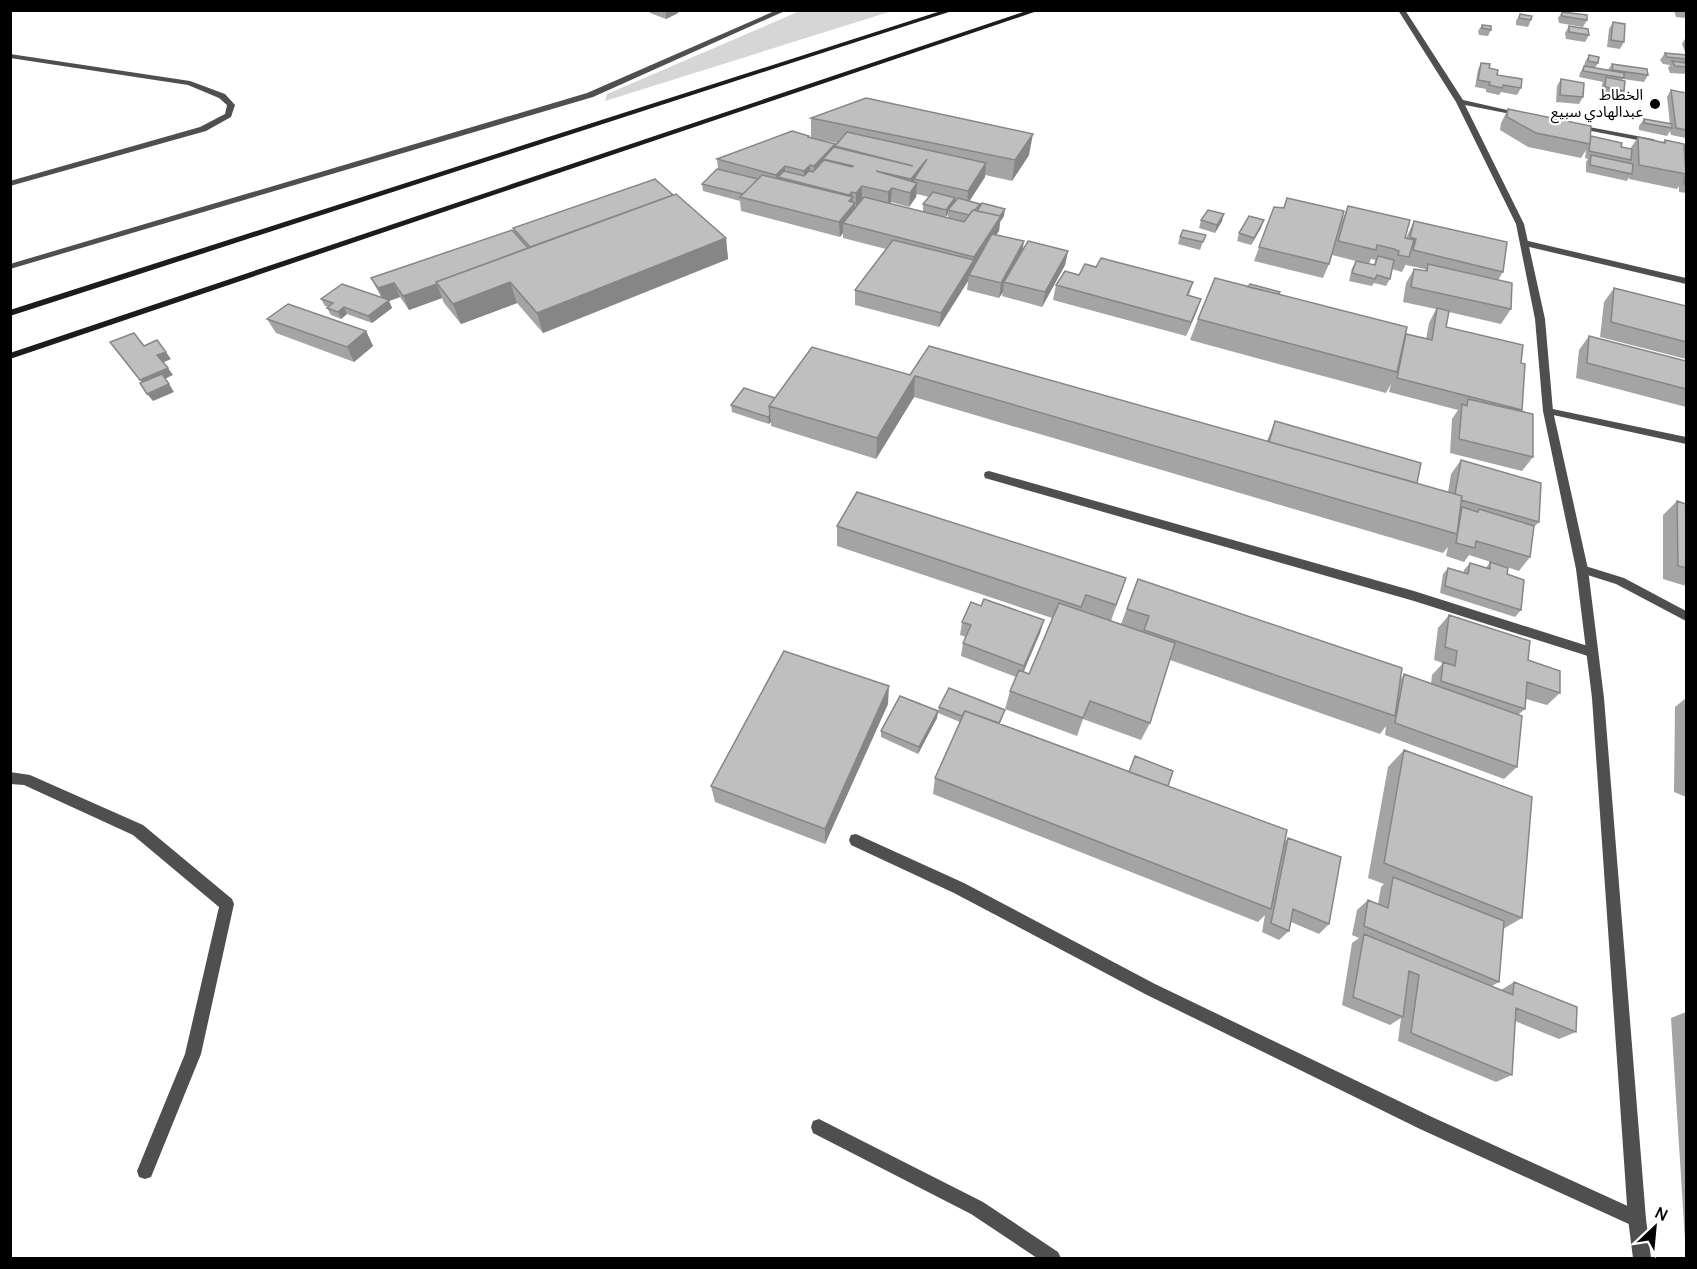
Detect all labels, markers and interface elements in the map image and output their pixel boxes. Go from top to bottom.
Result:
place label: الخطاط عبدالهادي سبيع [1551,84,1643,124]
marker: الخطاط عبدالهادي سبيع [1648,97,1662,111]
north arrow [1625,1197,1685,1257]
text: N [1652,1201,1672,1226]

